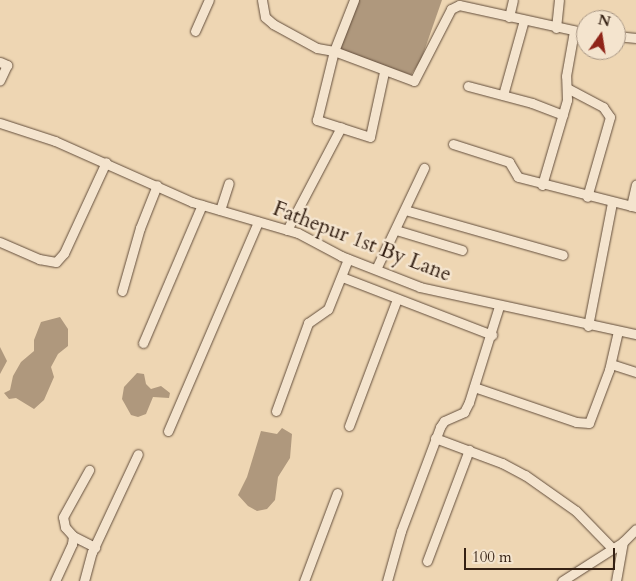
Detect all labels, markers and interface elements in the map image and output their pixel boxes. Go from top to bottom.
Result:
north arrow [576,10,626,60]
text: N [596,10,612,31]
street label: Fathepur 1st By Lane [269,196,455,288]
scale bar [466,538,617,570]
text: 100 m [472,547,512,567]

